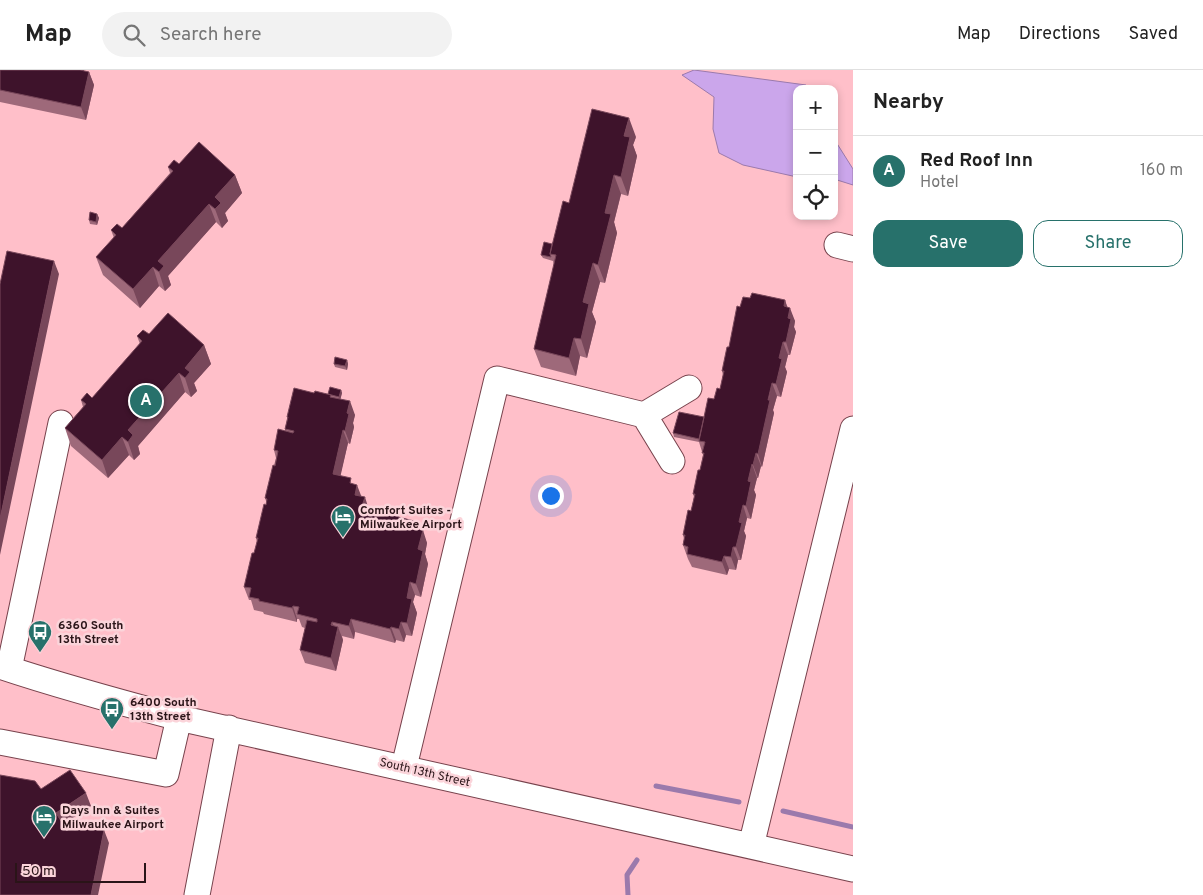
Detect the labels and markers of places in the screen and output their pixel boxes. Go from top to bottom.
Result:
pin: A [130,382,162,420]
place label: Comfort Suites - Milwaukee Airport [360,503,462,533]
hotel icon: Comfort Suites - Milwaukee Airport [330,504,356,538]
place label: 6360 South 13th Street [58,618,123,648]
bus stop icon: 6360 South 13th Street [27,619,53,653]
place label: 6400 South 13th Street [130,695,197,725]
bus stop icon: 6400 South 13th Street [99,696,125,730]
place label: Days Inn & Suites Milwaukee Airport [62,803,164,833]
hotel icon: Days Inn & Suites Milwaukee Airport [31,804,57,838]

